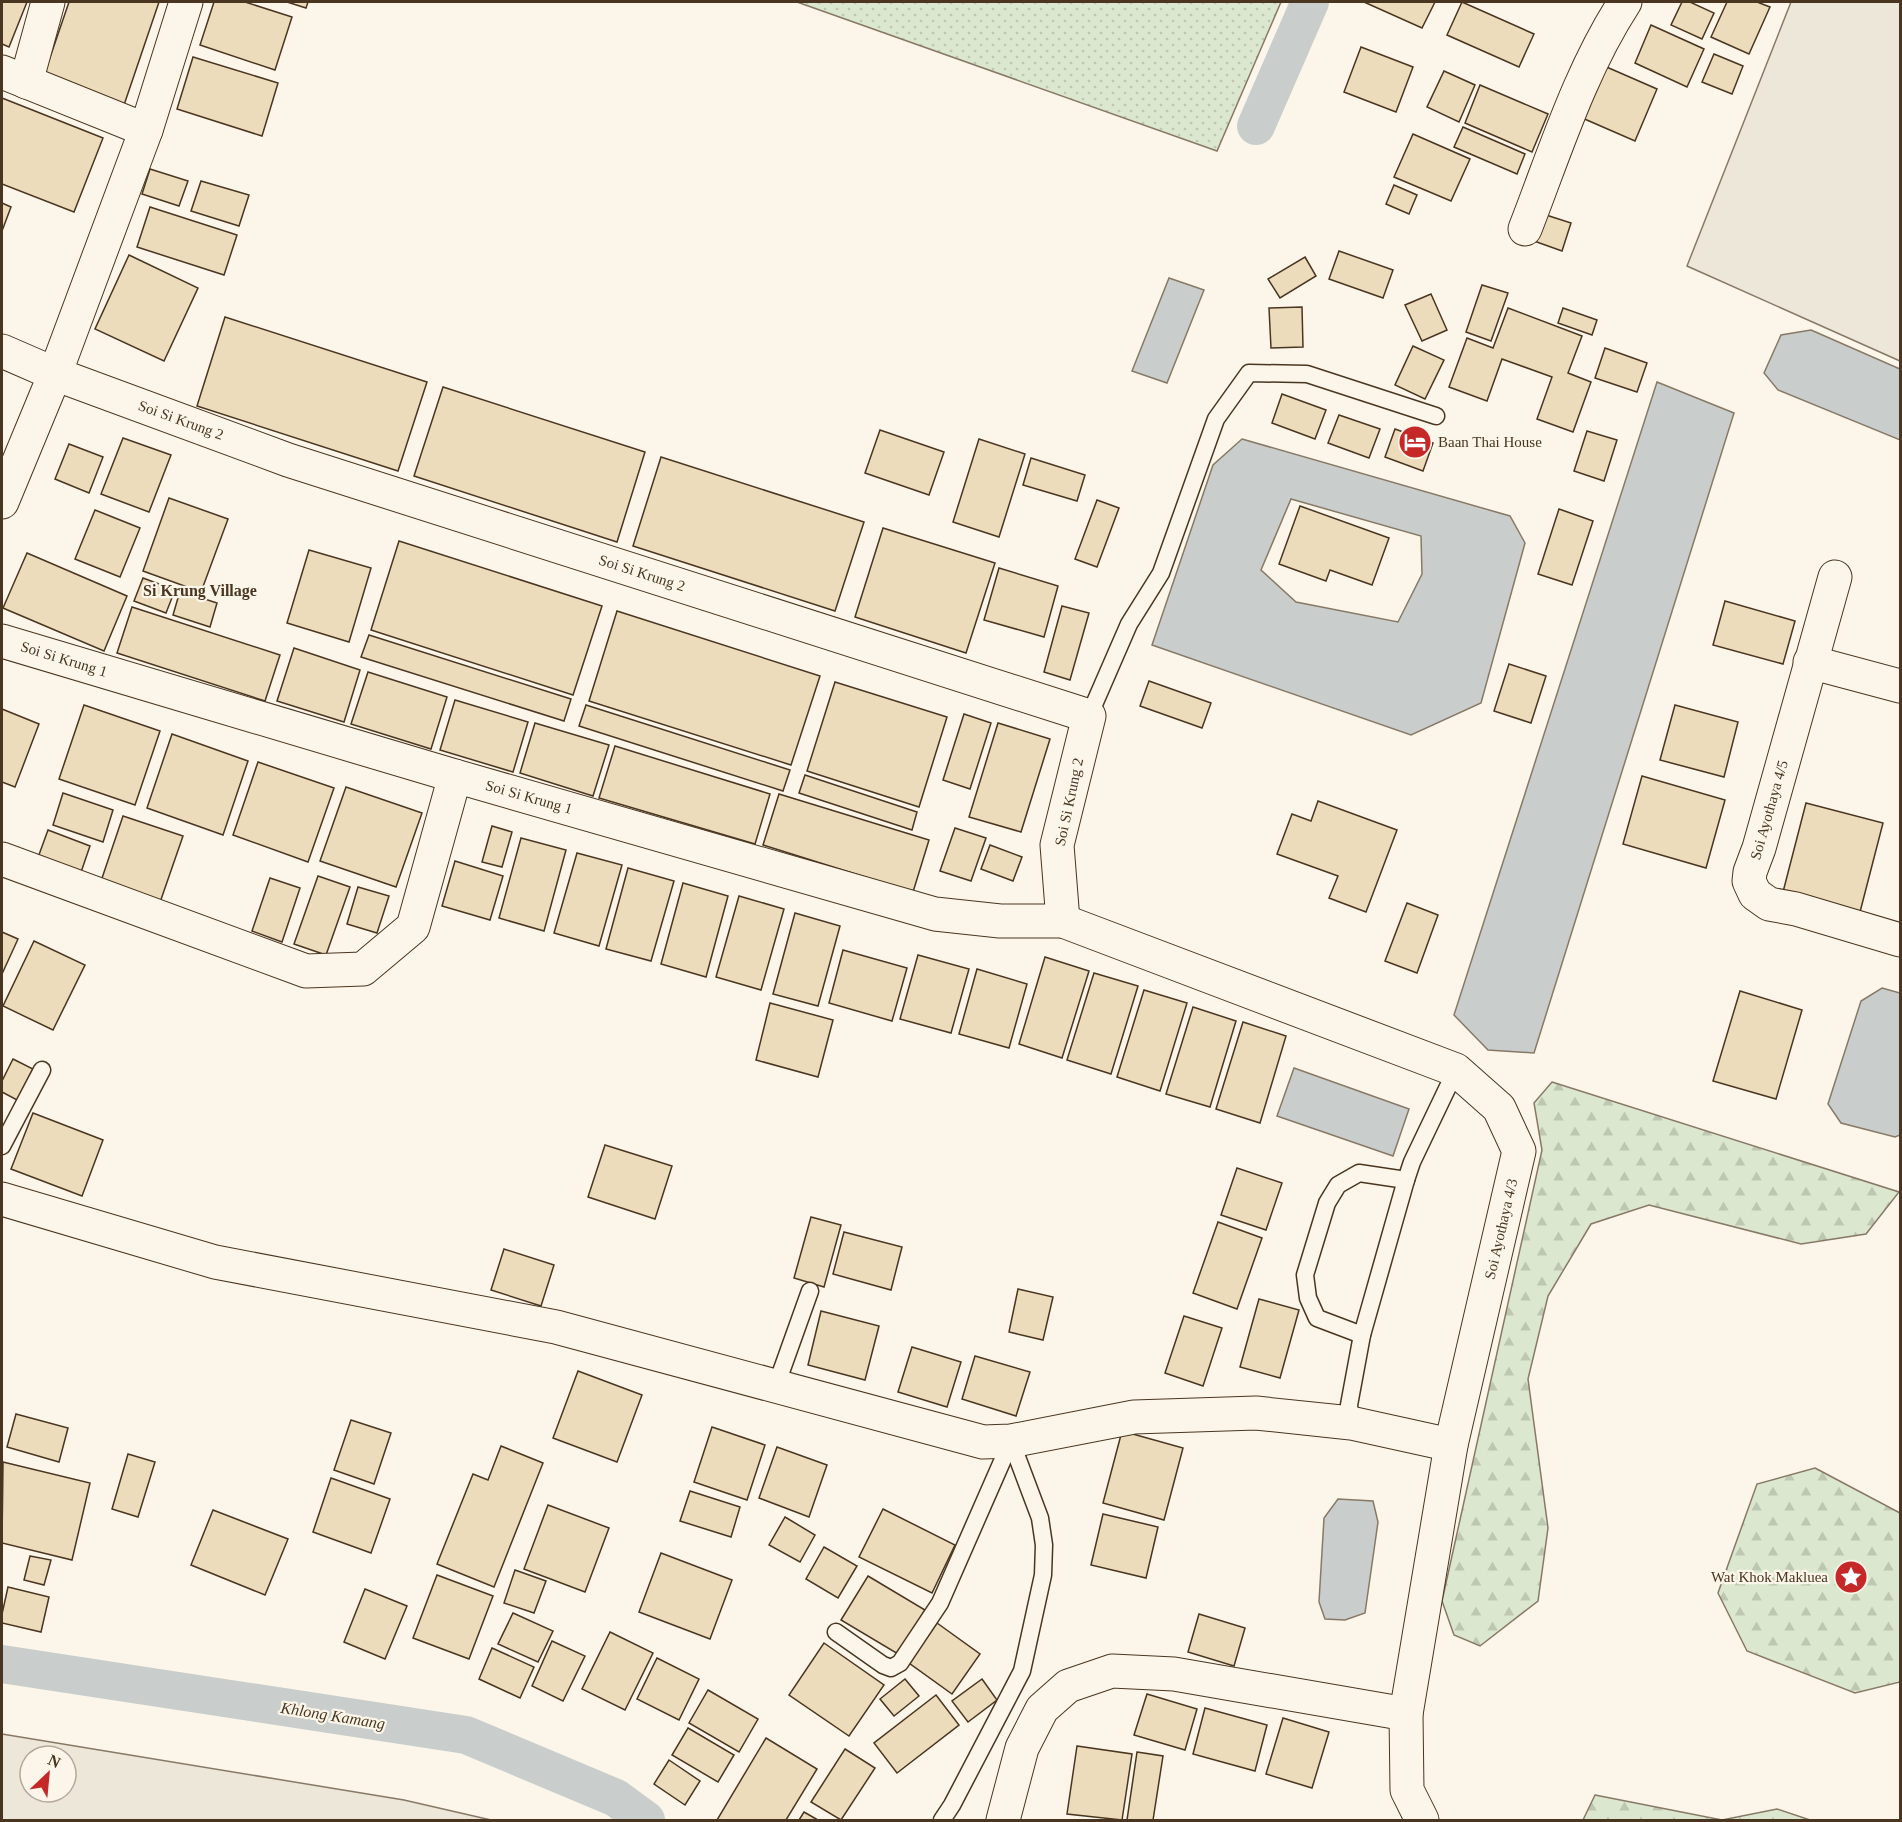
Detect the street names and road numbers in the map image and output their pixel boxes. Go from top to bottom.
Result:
street label: Soi Si Krung 2 [136,397,226,443]
street label: Soi Si Krung 2 [597,552,687,594]
street label: Soi Si Krung 1 [19,638,109,680]
street label: Soi Si Krung 2 [1052,757,1086,847]
street label: Soi Ayothaya 4/5 [1747,758,1791,862]
street label: Soi Si Krung 1 [484,777,574,817]
street label: Soi Ayothaya 4/3 [1482,1177,1520,1281]

